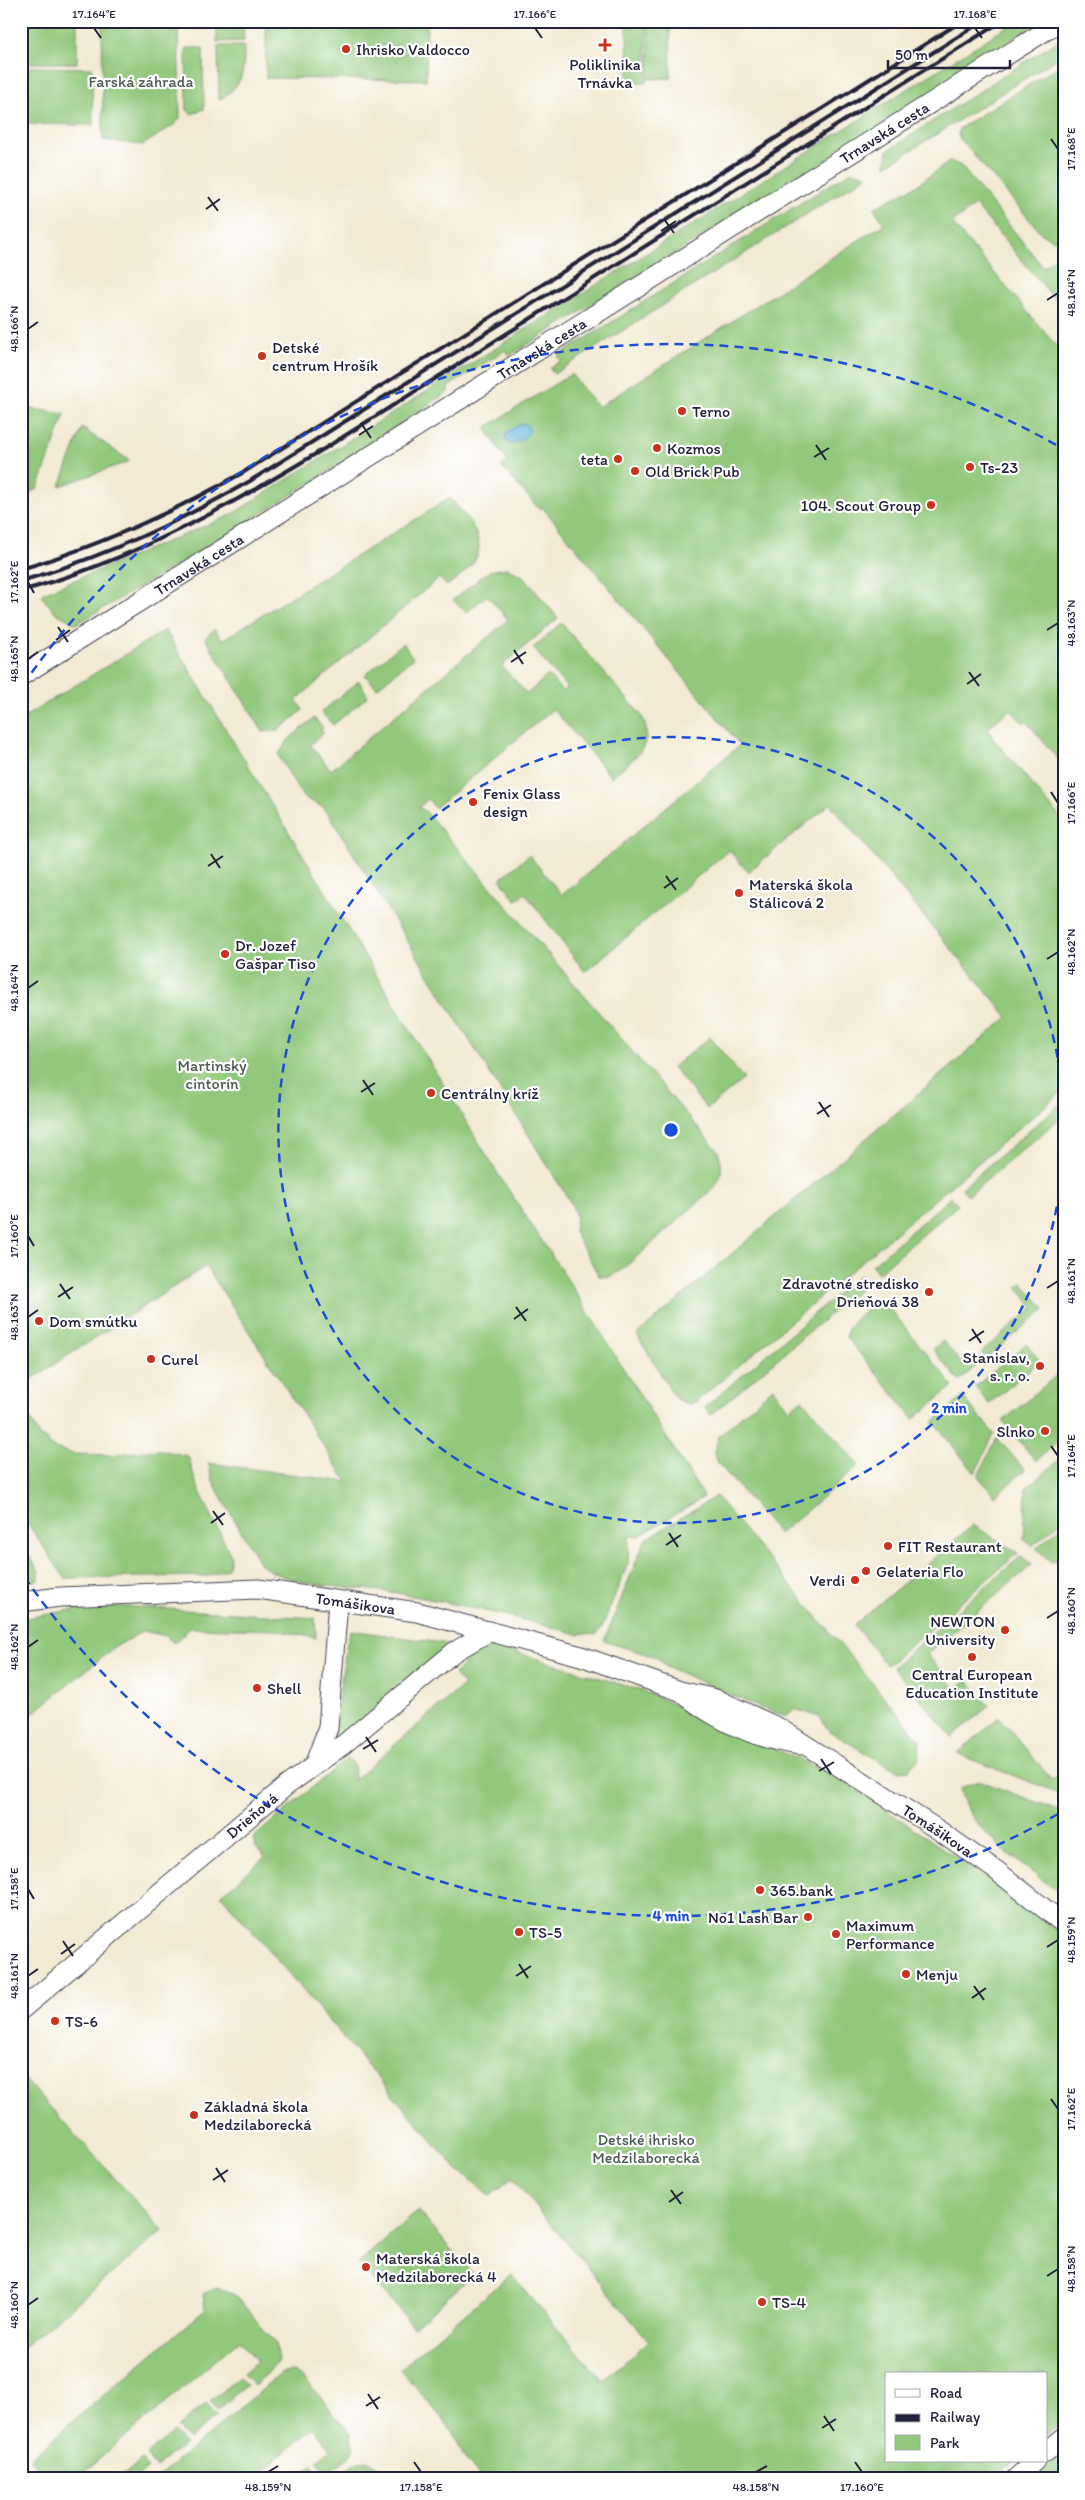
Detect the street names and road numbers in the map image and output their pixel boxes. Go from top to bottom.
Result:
street label: Trnavská cesta [836,98,933,168]
street label: Trnavská cesta [493,313,590,384]
street label: Trnavská cesta [151,529,247,600]
street label: Tomášikova [314,1588,397,1619]
street label: Drieňová [222,1788,282,1843]
street label: Tomášikova [899,1800,977,1861]

